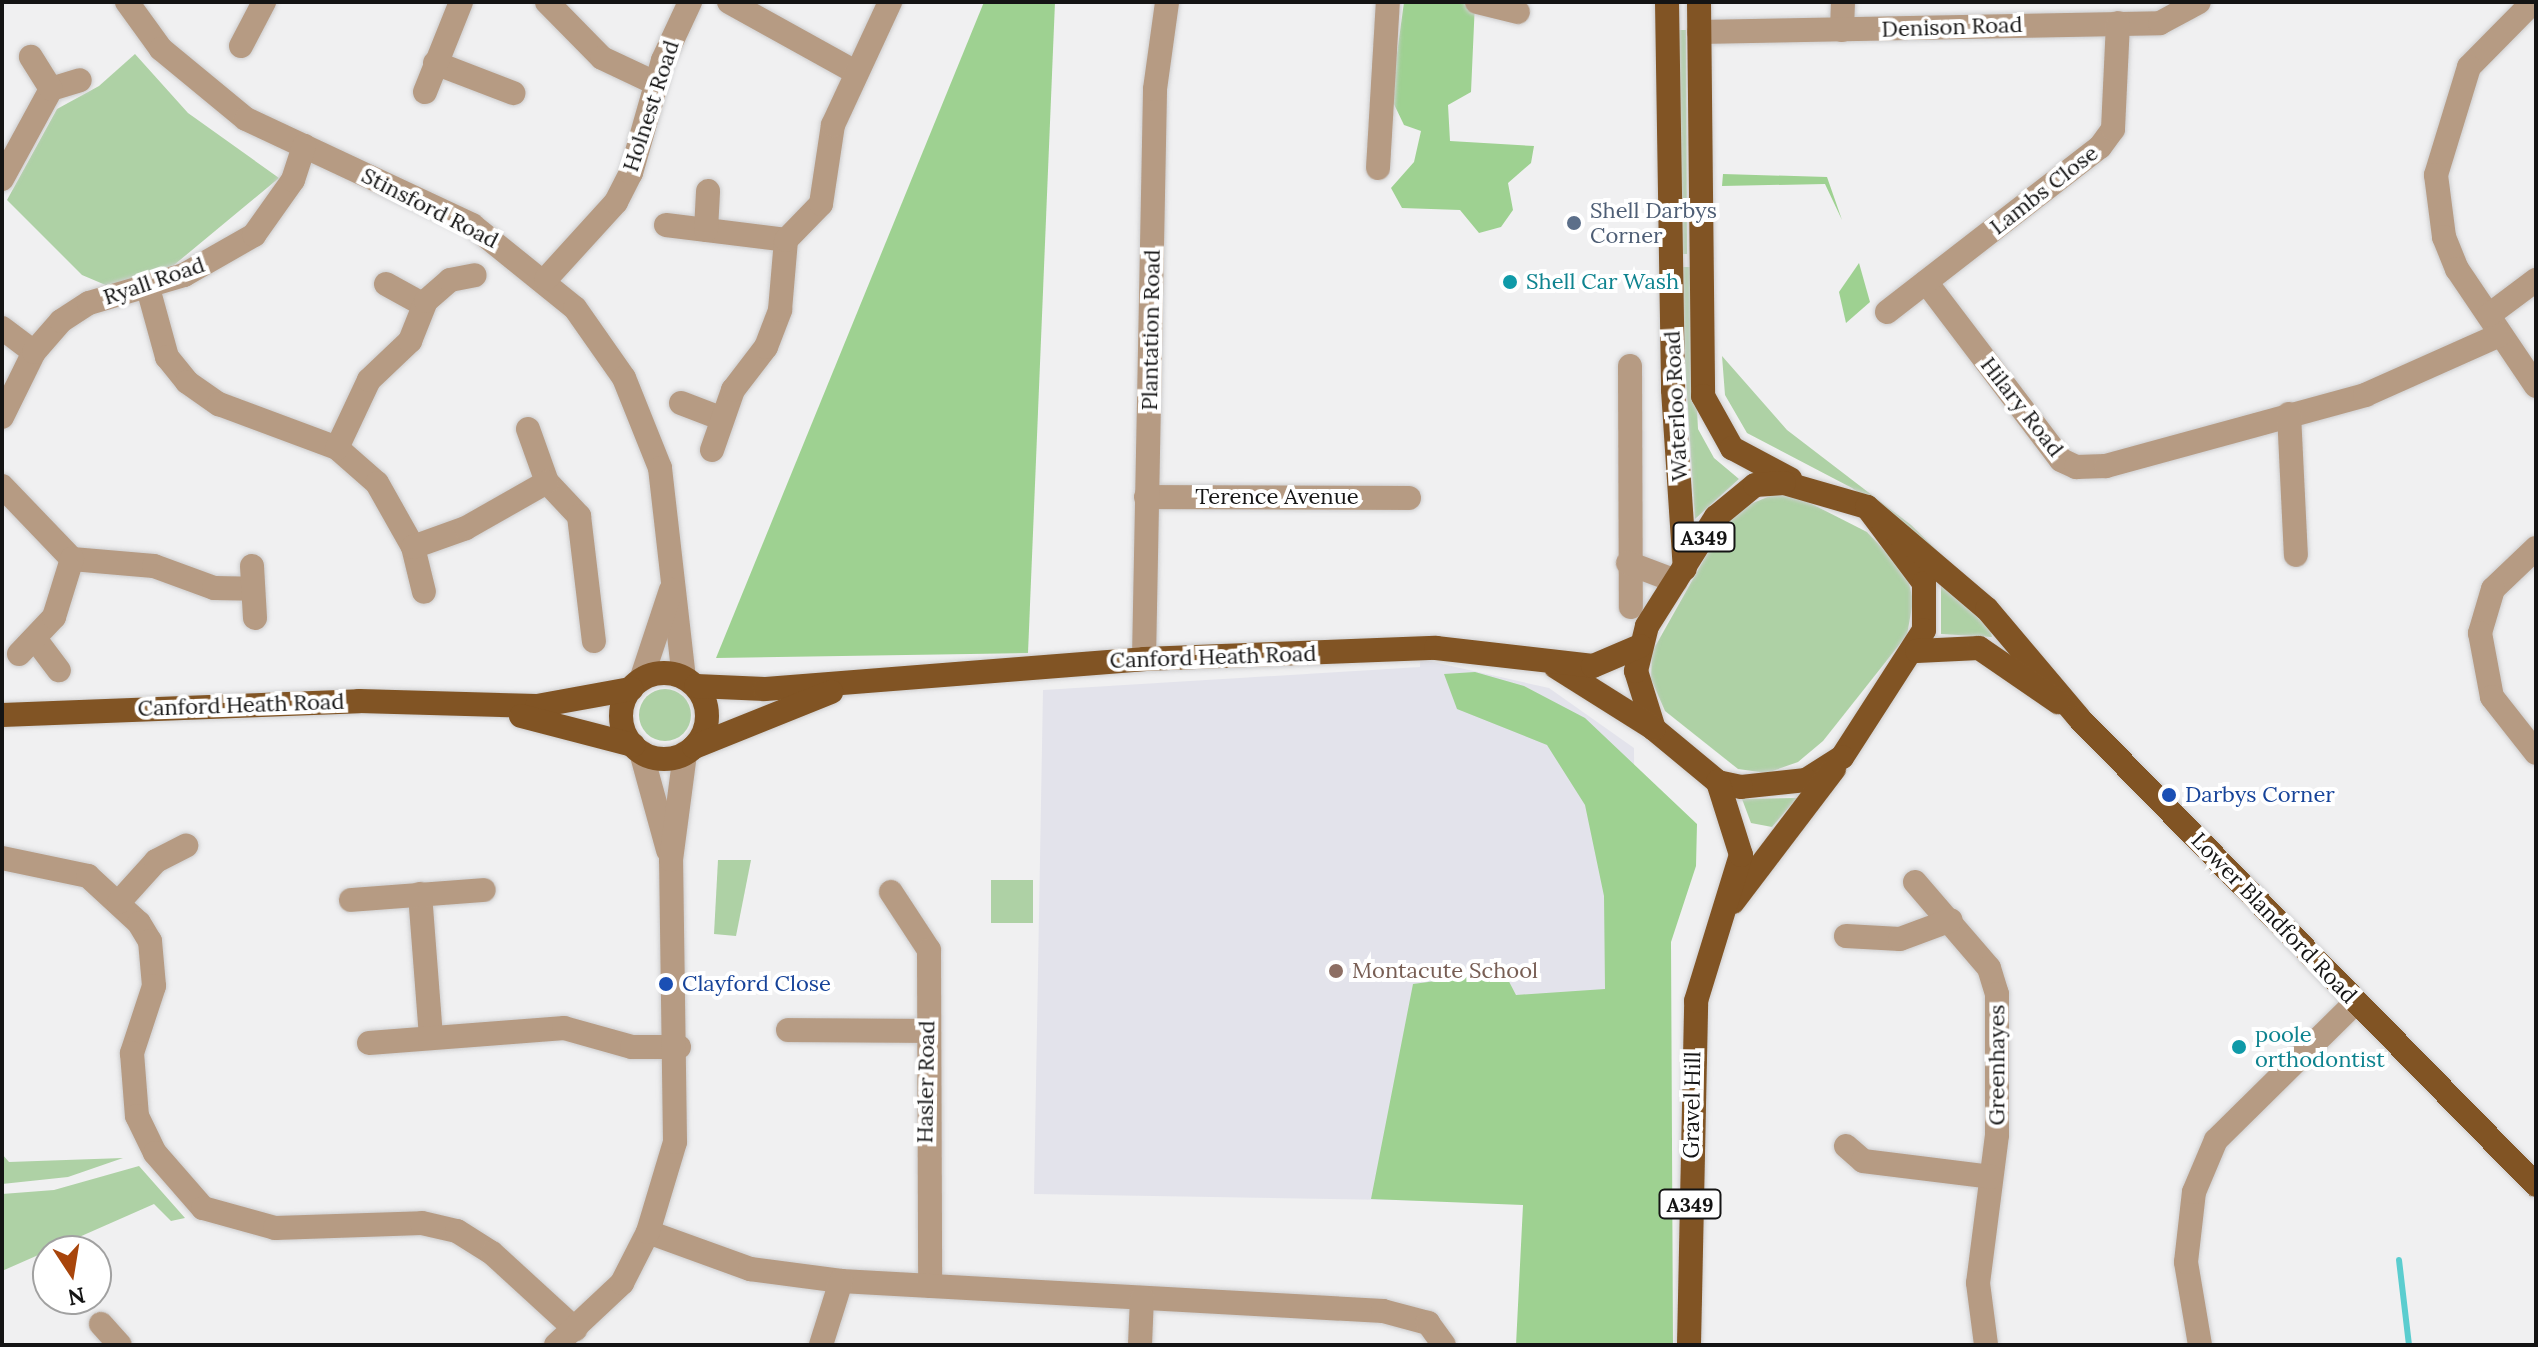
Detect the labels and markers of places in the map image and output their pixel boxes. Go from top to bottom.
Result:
place label: Shell Darbys Corner [1590,197,1717,248]
marker: Shell Darbys Corner [1565,214,1583,232]
place label: Shell Car Wash [1526,269,1679,295]
marker: Shell Car Wash [1501,273,1519,291]
place label: Darbys Corner [2185,782,2335,808]
marker: Darbys Corner [2160,786,2178,804]
place label: Montacute School [1352,958,1538,984]
marker: Montacute School [1327,962,1345,980]
place label: Clayford Close [682,971,831,997]
marker: Clayford Close [657,975,675,993]
place label: poole orthodontist [2255,1021,2385,1072]
marker: poole orthodontist [2230,1038,2248,1056]

